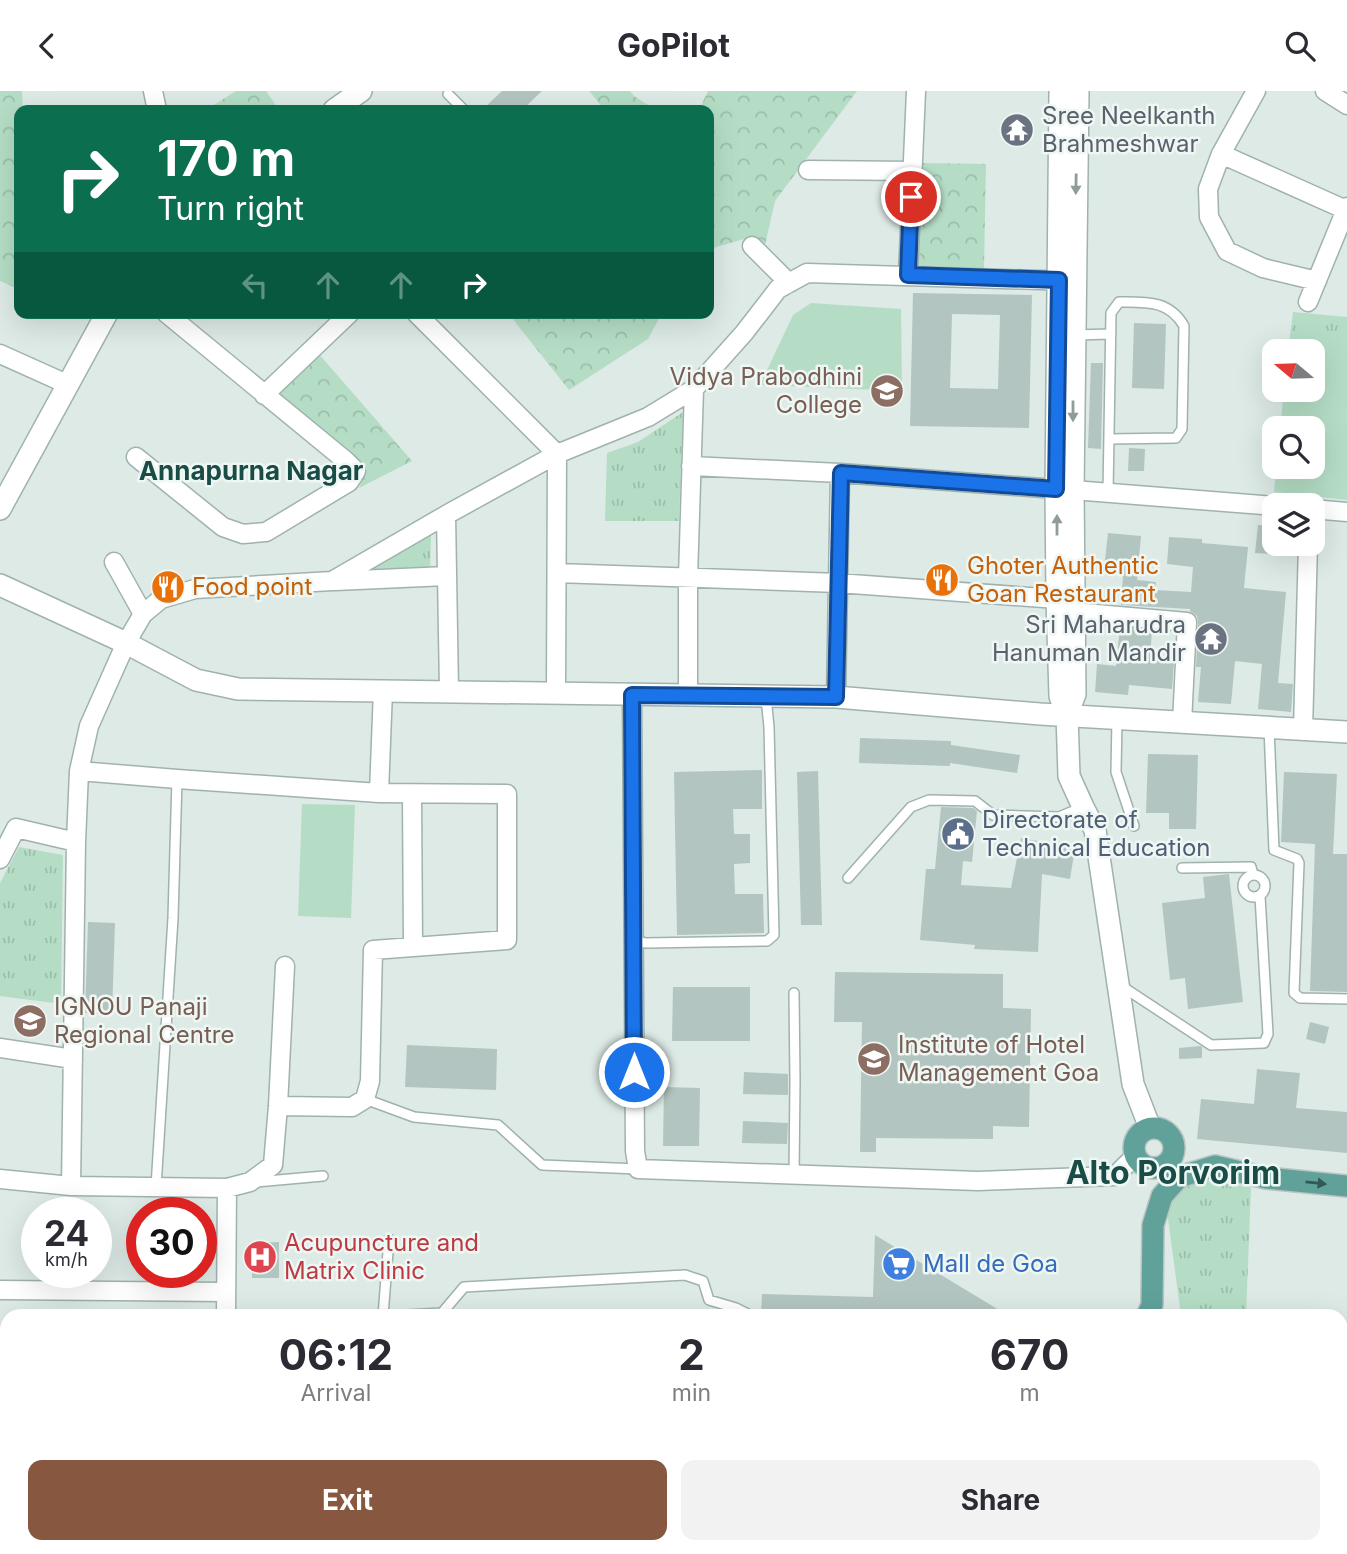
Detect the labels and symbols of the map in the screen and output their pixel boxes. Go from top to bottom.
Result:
place label: Sree Neelkanth Brahmeshwar [1042,101,1216,158]
temple icon: Sree Neelkanth Brahmeshwar [998,111,1036,149]
pin [881,167,941,227]
one-way arrow [1070,173,1082,195]
north arrow [1262,339,1325,403]
place label: Vidya Prabodhini College [670,362,862,419]
school or university icon: Vidya Prabodhini College [868,372,906,410]
one-way arrow [1068,400,1079,422]
district label: Annapurna Nagar [139,455,364,486]
one-way arrow [1051,514,1063,536]
place label: Ghoter Authentic Goan Restaurant [967,551,1159,608]
restaurant icon: Ghoter Authentic Goan Restaurant [923,561,961,599]
restaurant icon: Food point [149,568,187,606]
place label: Food point [192,572,313,601]
place label: Sri Maharudra Hanuman Mandir [992,610,1186,667]
temple icon: Sri Maharudra Hanuman Mandir [1192,620,1230,658]
place label: Directorate of Technical Education [982,805,1210,862]
public building icon: Directorate of Technical Education [939,815,977,853]
place label: IGNOU Panaji Regional Centre [54,992,234,1049]
school or university icon: IGNOU Panaji Regional Centre [11,1002,49,1040]
place label: Institute of Hotel Management Goa [898,1030,1099,1087]
position arrow [597,1035,671,1109]
school or university icon: Institute of Hotel Management Goa [855,1040,893,1078]
district label: Alto Porvorim [1066,1153,1280,1192]
one-way arrow [1306,1178,1328,1189]
speed limit sign: 30 [126,1197,217,1288]
place label: Acupuncture and Matrix Clinic [284,1228,479,1285]
hospital icon: Acupuncture and Matrix Clinic [241,1238,279,1276]
supermarket icon: Mall de Goa [880,1245,918,1283]
place label: Mall de Goa [923,1249,1058,1278]

